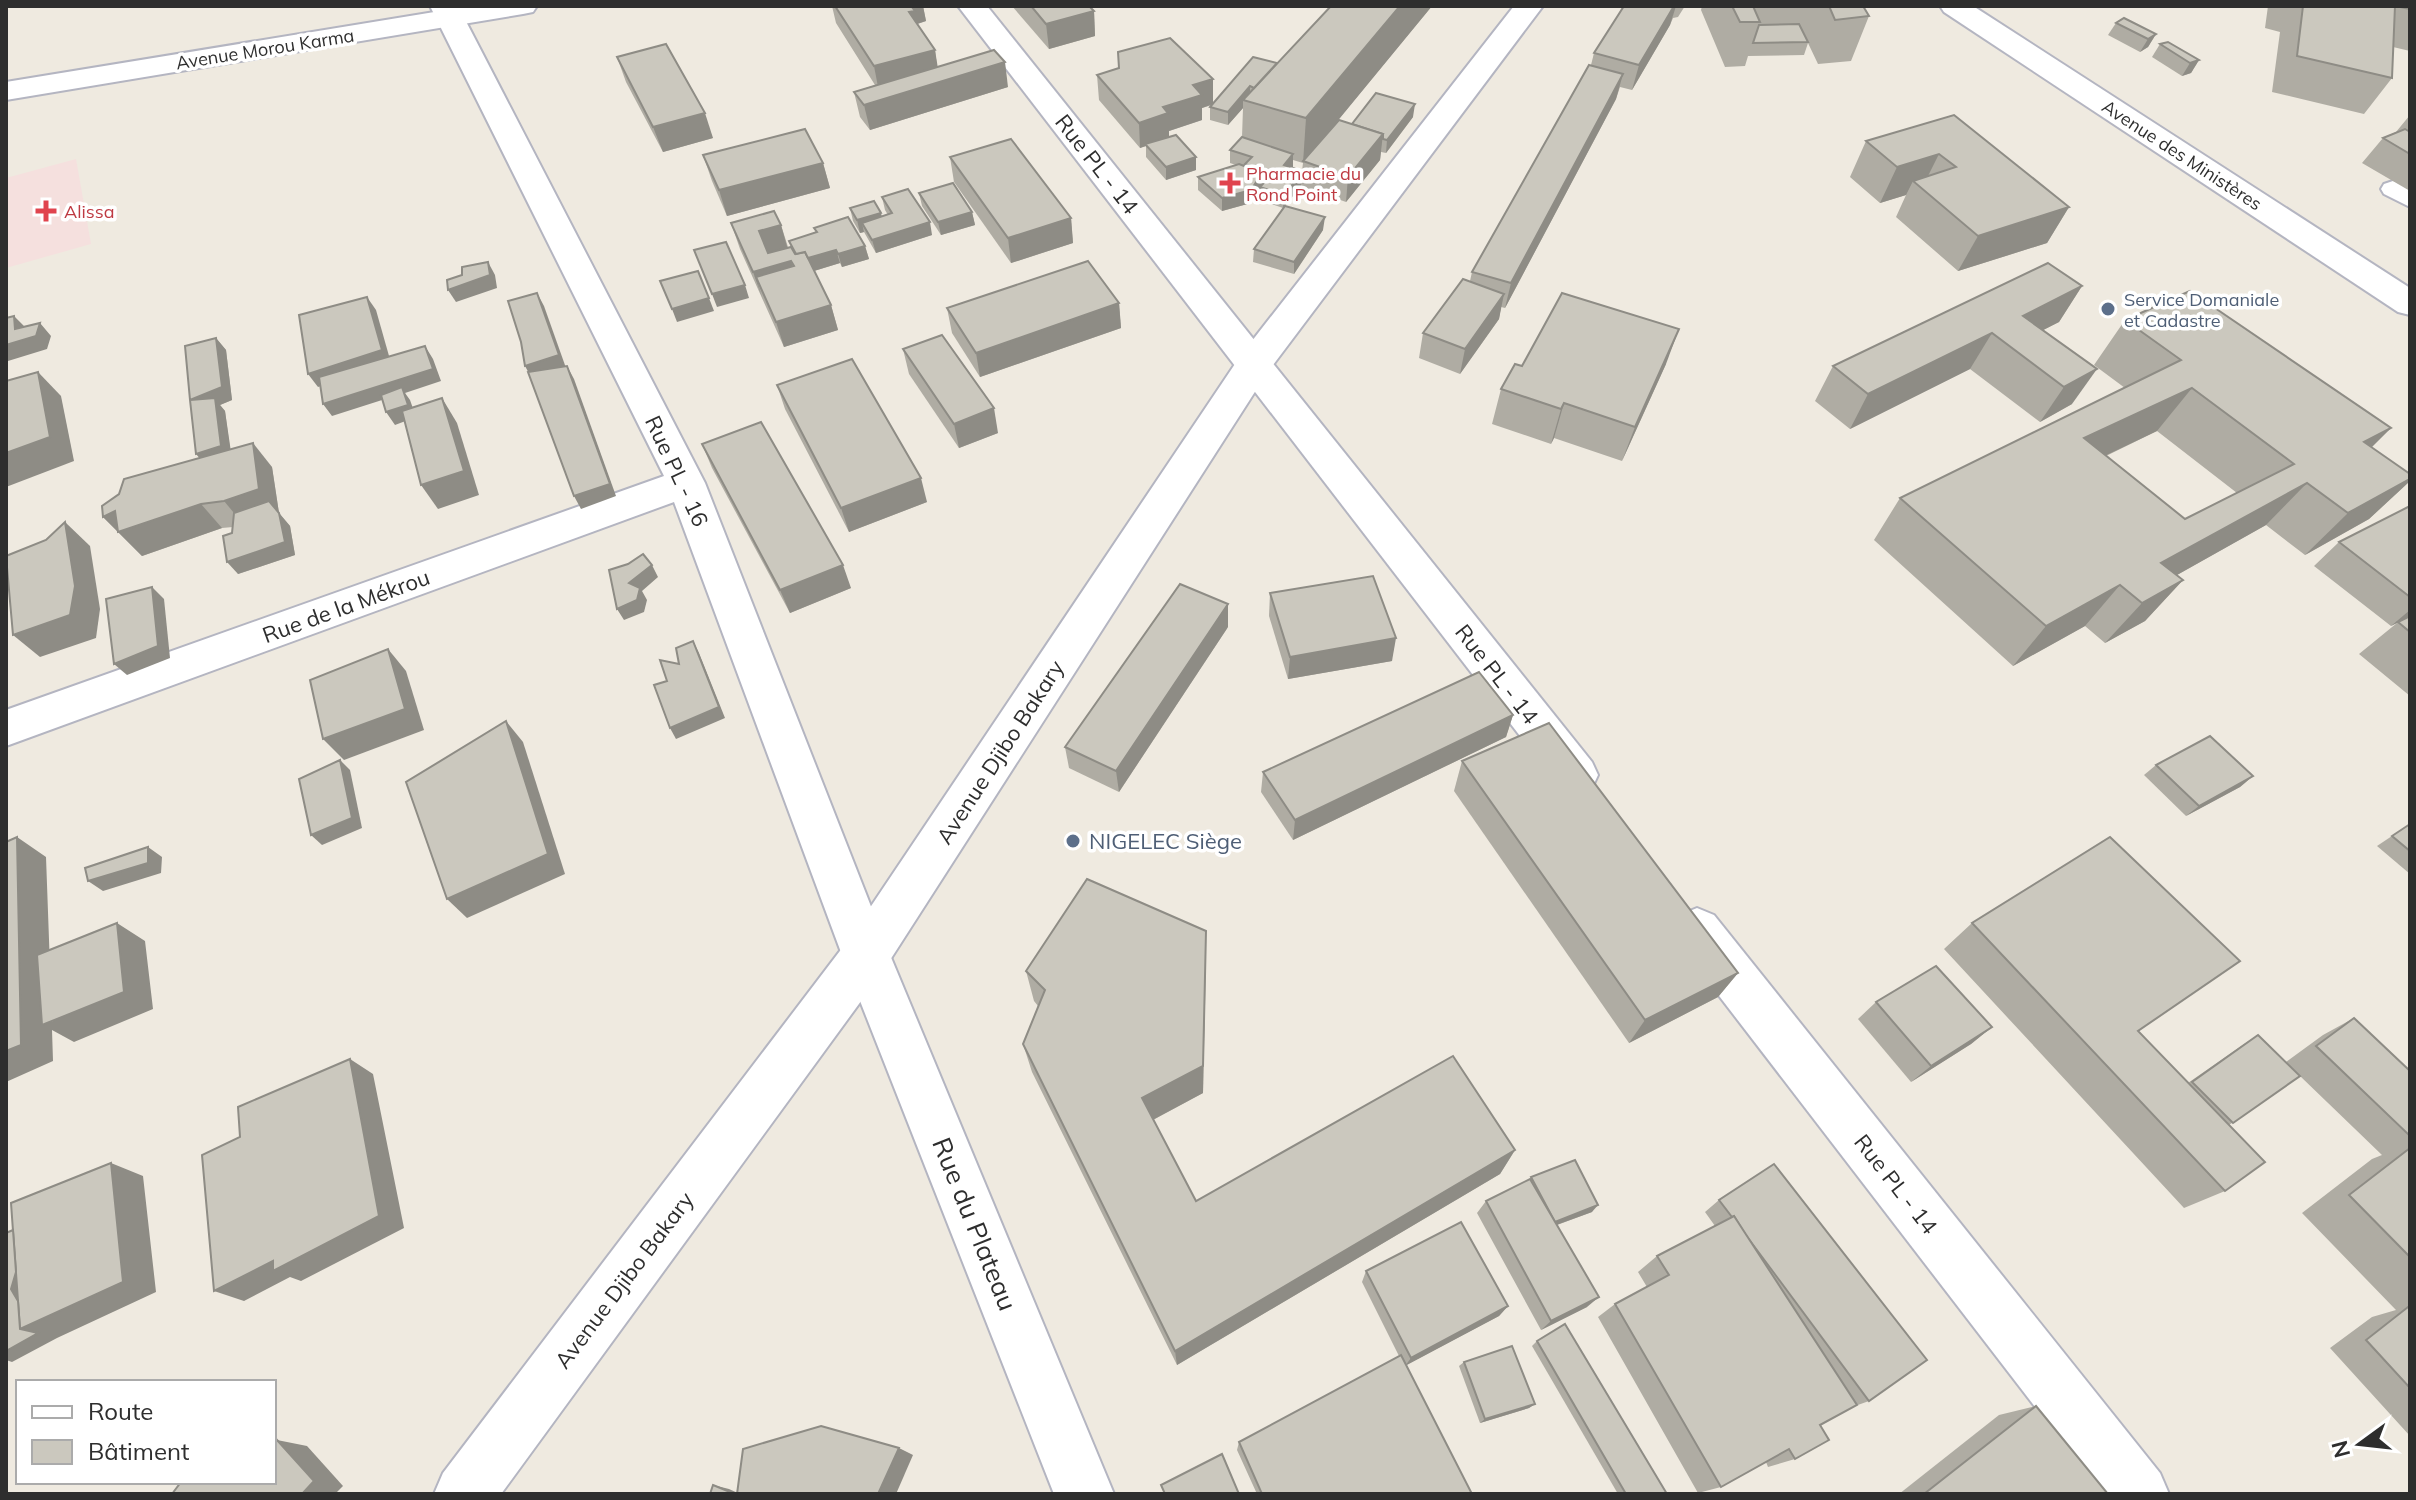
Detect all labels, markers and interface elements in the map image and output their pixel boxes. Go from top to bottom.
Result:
street label: Avenue Morou Karma [174,24,356,74]
street label: Avenue des Ministères [2098,95,2266,215]
street label: Rue PL - 14 [1049,108,1145,220]
place label: Pharmacie du Rond Point [1246,162,1361,206]
marker: Pharmacie du Rond Point [1221,174,1239,192]
marker: Alissa [35,200,57,222]
place label: Alissa [64,200,114,223]
place label: Service Domaniale et Cadastre [2124,288,2279,332]
marker: Service Domaniale et Cadastre [2099,300,2117,318]
street label: Rue PL - 16 [639,411,715,531]
street label: Rue de la Mékrou [259,563,433,649]
street label: Rue PL - 14 [1449,618,1545,730]
street label: Avenue Djibo Bakary [930,655,1070,849]
place label: NIGELEC Siège [1089,827,1242,855]
marker: NIGELEC Siège [1064,832,1082,850]
street label: Rue PL - 14 [1848,1128,1944,1240]
street label: Rue du Plateau [925,1133,1025,1315]
street label: Avenue Djibo Bakary [549,1186,700,1374]
legend [16,1380,276,1484]
text: Route [88,1396,153,1426]
north arrow [2320,1404,2400,1484]
text: Bâtiment [88,1436,189,1466]
text: N [2325,1438,2356,1461]

